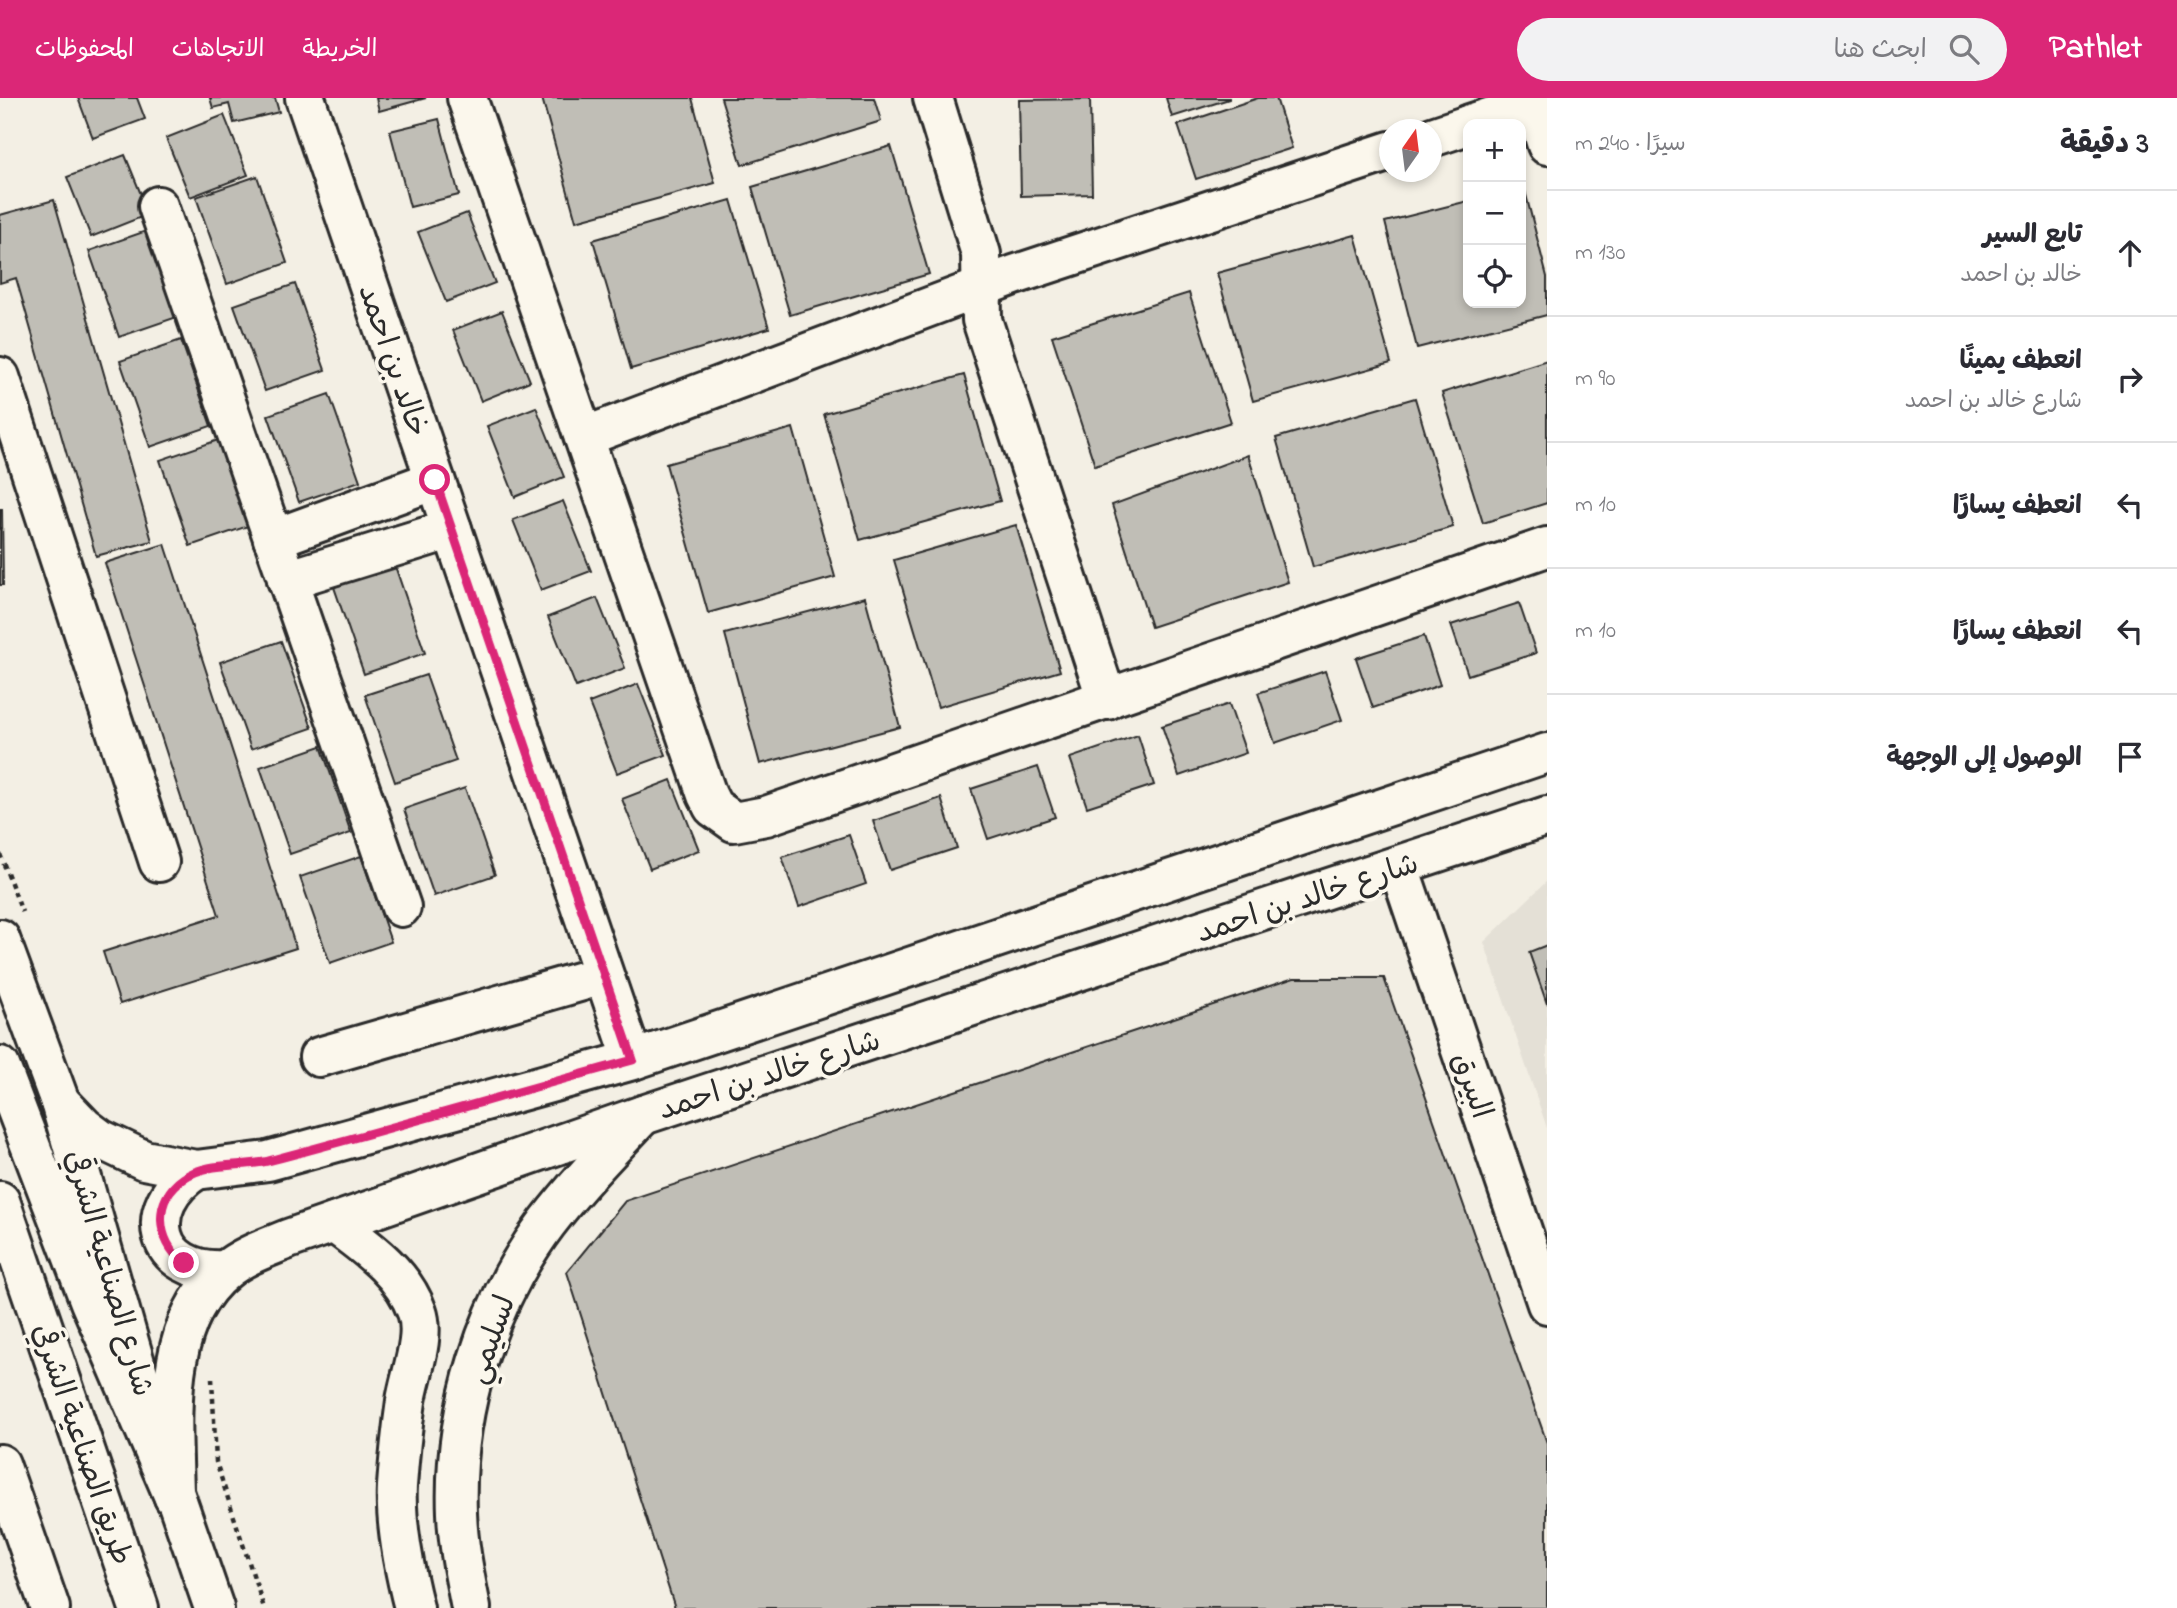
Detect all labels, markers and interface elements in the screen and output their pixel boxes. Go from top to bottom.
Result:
search box [1517,18,2007,81]
text: Pathlet [2049,25,2142,73]
icon: search [1945,30,1983,68]
text: ابحث هنا [1833,32,1927,70]
text: المحفوظات [35,33,134,68]
text: الاتجاهات [172,33,265,68]
text: الخريطة [303,33,377,68]
north arrow [1379,119,1442,182]
map controls [1463,119,1526,308]
button: + [1463,119,1526,182]
text: 3 دقيقة [2060,123,2149,167]
text: سيرًا · 240 m [1575,128,1686,161]
button: − [1463,182,1526,245]
text: تابع السير [1983,217,2082,255]
icon: ahead [2111,234,2149,272]
text: 130 m [1575,237,1625,270]
button: locate [1463,245,1526,308]
text: خالد بن احمد [1960,259,2082,292]
street label: خالد بن احمد [345,279,438,443]
text: انعطف يمينًا [1959,343,2082,381]
icon: right [2111,360,2149,398]
text: 90 m [1575,363,1615,396]
text: شارع خالد بن احمد [1905,385,2082,418]
route start [419,464,450,495]
icon: left [2111,486,2149,524]
text: انعطف يسارًا [1953,488,2082,526]
text: 10 m [1575,489,1616,522]
icon: left [2111,612,2149,650]
text: انعطف يسارًا [1953,614,2082,652]
text: 10 m [1575,615,1616,648]
icon: arrive [2111,738,2149,776]
text: الوصول إلى الوجهة [1886,740,2082,778]
street label: شارع خالد بن احمد [1191,843,1425,957]
street label: شارع خالد بن احمد [653,1020,887,1134]
street label: البيرق [1438,1047,1502,1125]
street label: شارع الصناعية الشرقي [51,1145,163,1402]
route end [168,1247,199,1278]
street label: لسليمي [457,1290,530,1391]
street label: طريق الصناعية الشرقي [18,1318,142,1572]

